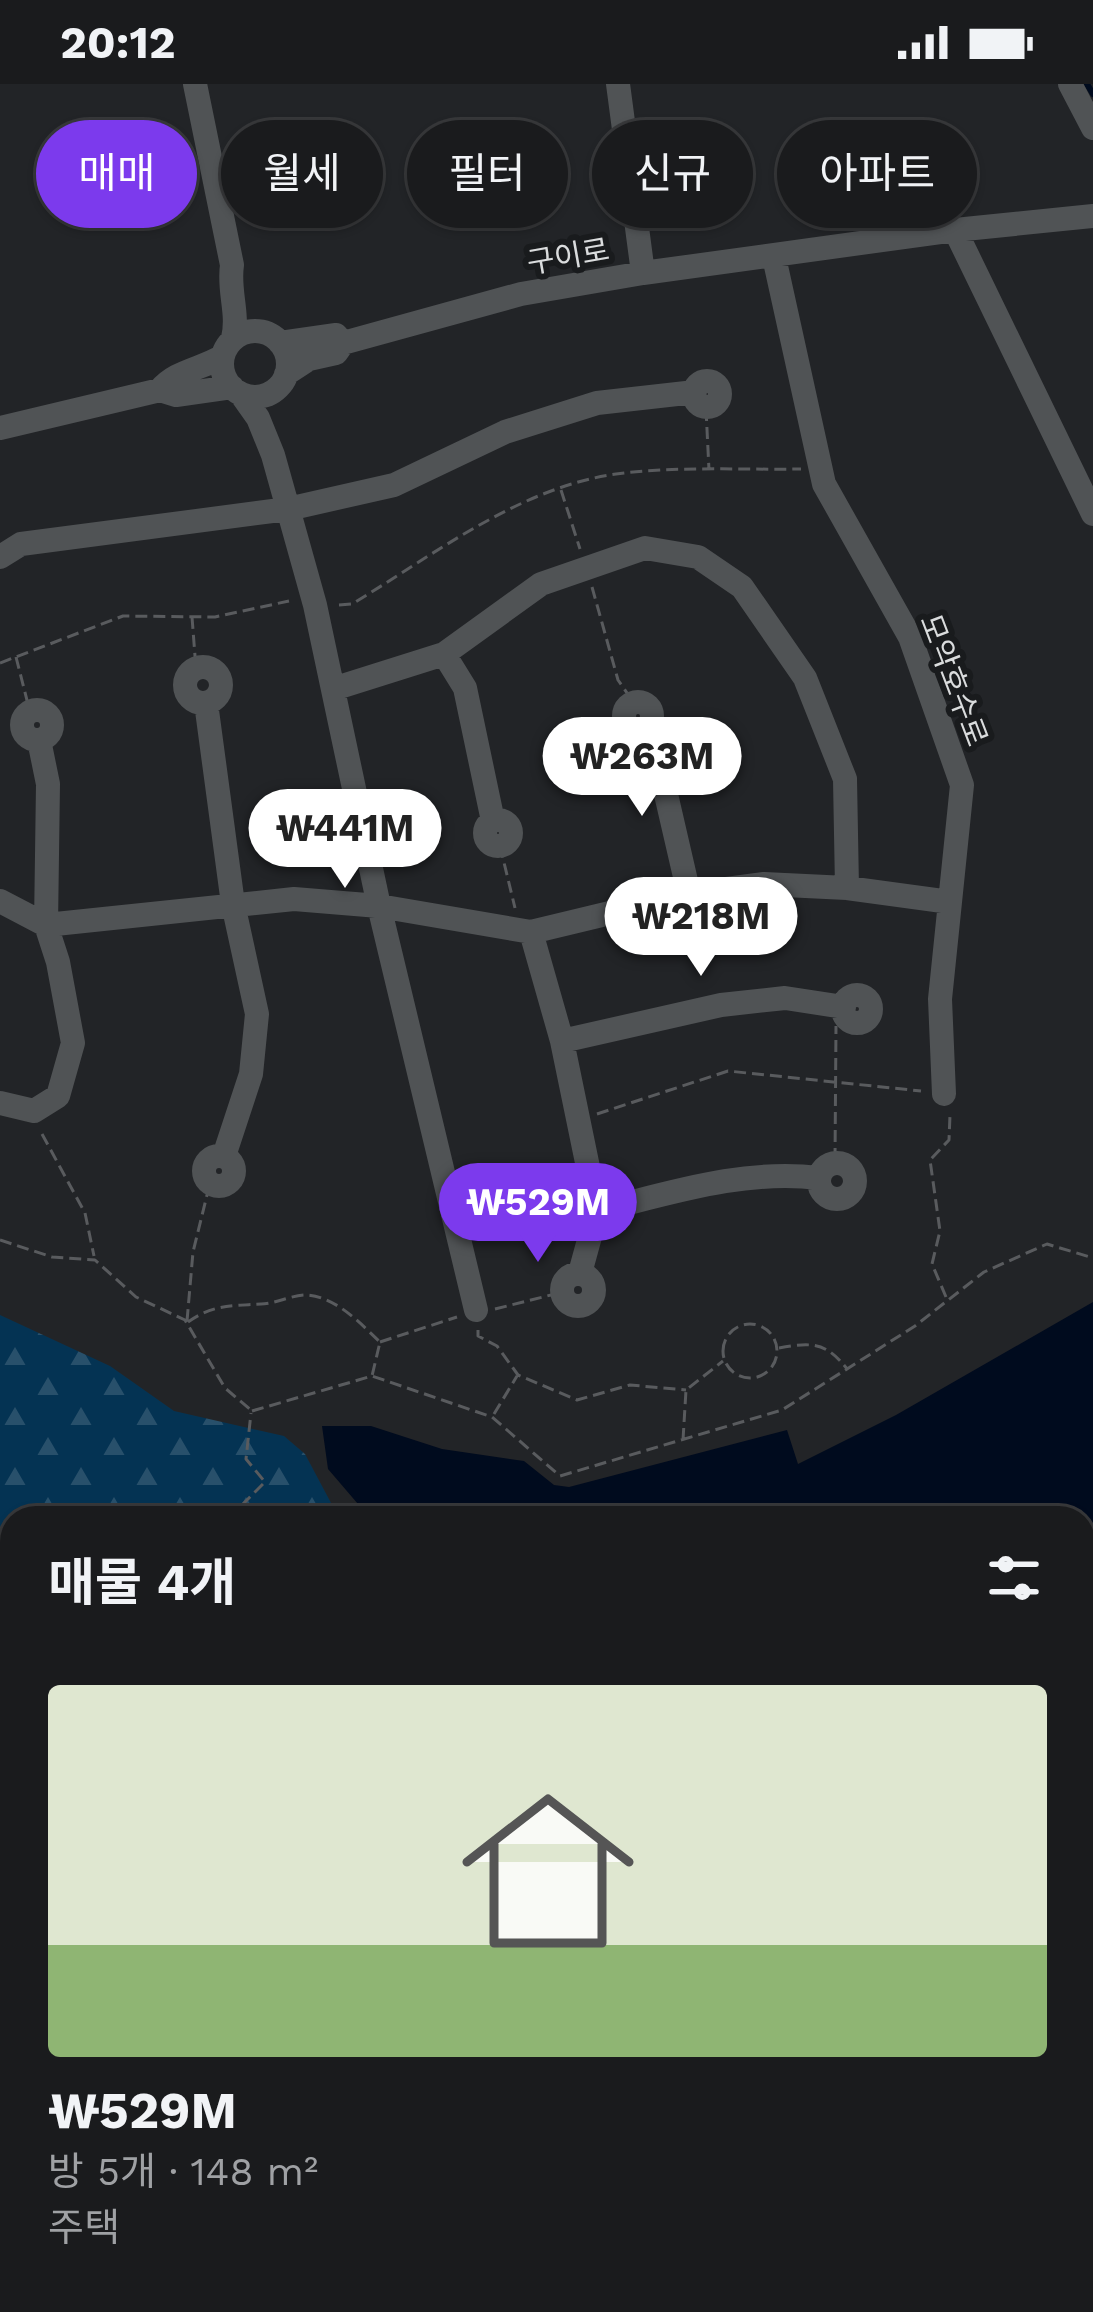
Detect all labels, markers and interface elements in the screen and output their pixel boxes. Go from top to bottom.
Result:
text: 20:12 [60,16,176,69]
chip: 매매 [36,120,197,228]
chip: 월세 [221,120,383,228]
chip: 필터 [407,120,568,228]
chip: 신규 [592,120,753,228]
chip: 아파트 [777,120,977,228]
street label: 구이로 [524,232,612,280]
street label: 모악호수로 [913,609,995,751]
pin: ₩263M [558,717,726,819]
text: ₩263M [570,733,714,778]
pin: ₩441M [261,789,429,891]
text: ₩441M [276,805,414,850]
pin: ₩218M [617,877,785,979]
text: ₩218M [632,893,770,938]
pin: ₩529M [454,1163,622,1265]
text: ₩529M [466,1179,610,1224]
icon: filters [981,1545,1047,1611]
text: 매물 4개 [48,1553,236,1612]
icon: home [440,1763,656,1979]
text: ₩529M [48,2081,237,2140]
text: 방 5개 · 148 m² [48,2149,318,2194]
text: 주택 [48,2205,120,2250]

